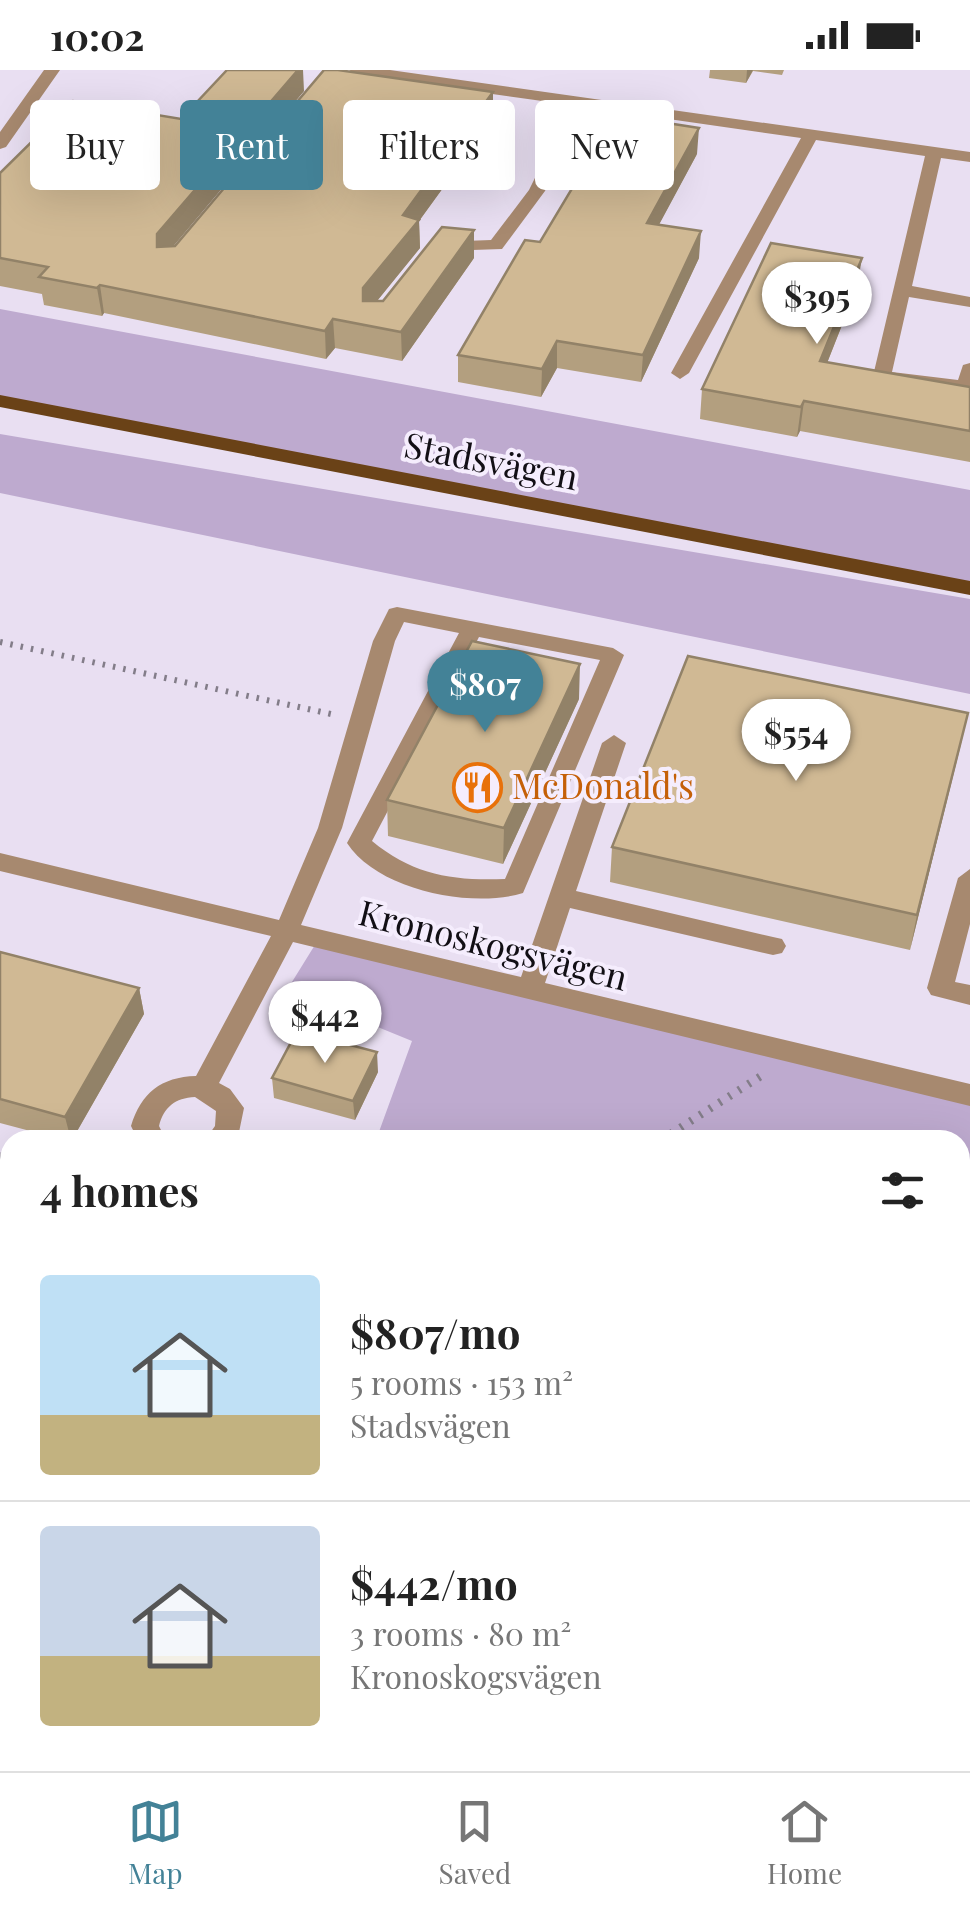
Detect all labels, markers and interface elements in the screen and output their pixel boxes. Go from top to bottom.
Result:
text: 10:02 [50,10,144,61]
chip: Buy [30,100,160,190]
chip: Rent [180,100,323,190]
chip: Filters [343,100,515,190]
chip: New [535,100,674,190]
pin: $395 [758,262,876,347]
text: $395 [784,273,850,316]
street label: Stadsvägen [401,420,582,499]
pin: $807 [426,650,544,735]
text: $807 [449,661,521,704]
pin: $554 [737,699,855,784]
text: $554 [764,710,828,753]
restaurant icon: McDonald's [451,761,503,813]
place label: McDonald's [512,761,694,808]
street label: Kronoskogsvägen [354,887,633,1000]
pin: $442 [266,981,384,1066]
text: $442 [291,992,359,1035]
text: 4 homes [40,1162,199,1218]
icon: filters [875,1163,930,1218]
text: $807/mo [350,1304,521,1360]
icon: home [120,1315,240,1435]
text: 5 rooms · 153 m² [350,1360,573,1403]
text: Stadsvägen [350,1403,511,1446]
text: $442/mo [350,1555,518,1611]
icon: home [120,1566,240,1686]
text: 3 rooms · 80 m² [350,1611,571,1654]
text: Kronoskogsvägen [350,1654,602,1697]
tab: Map [128,1794,183,1891]
tab: Saved [439,1794,511,1891]
tab: Home [767,1794,842,1891]

